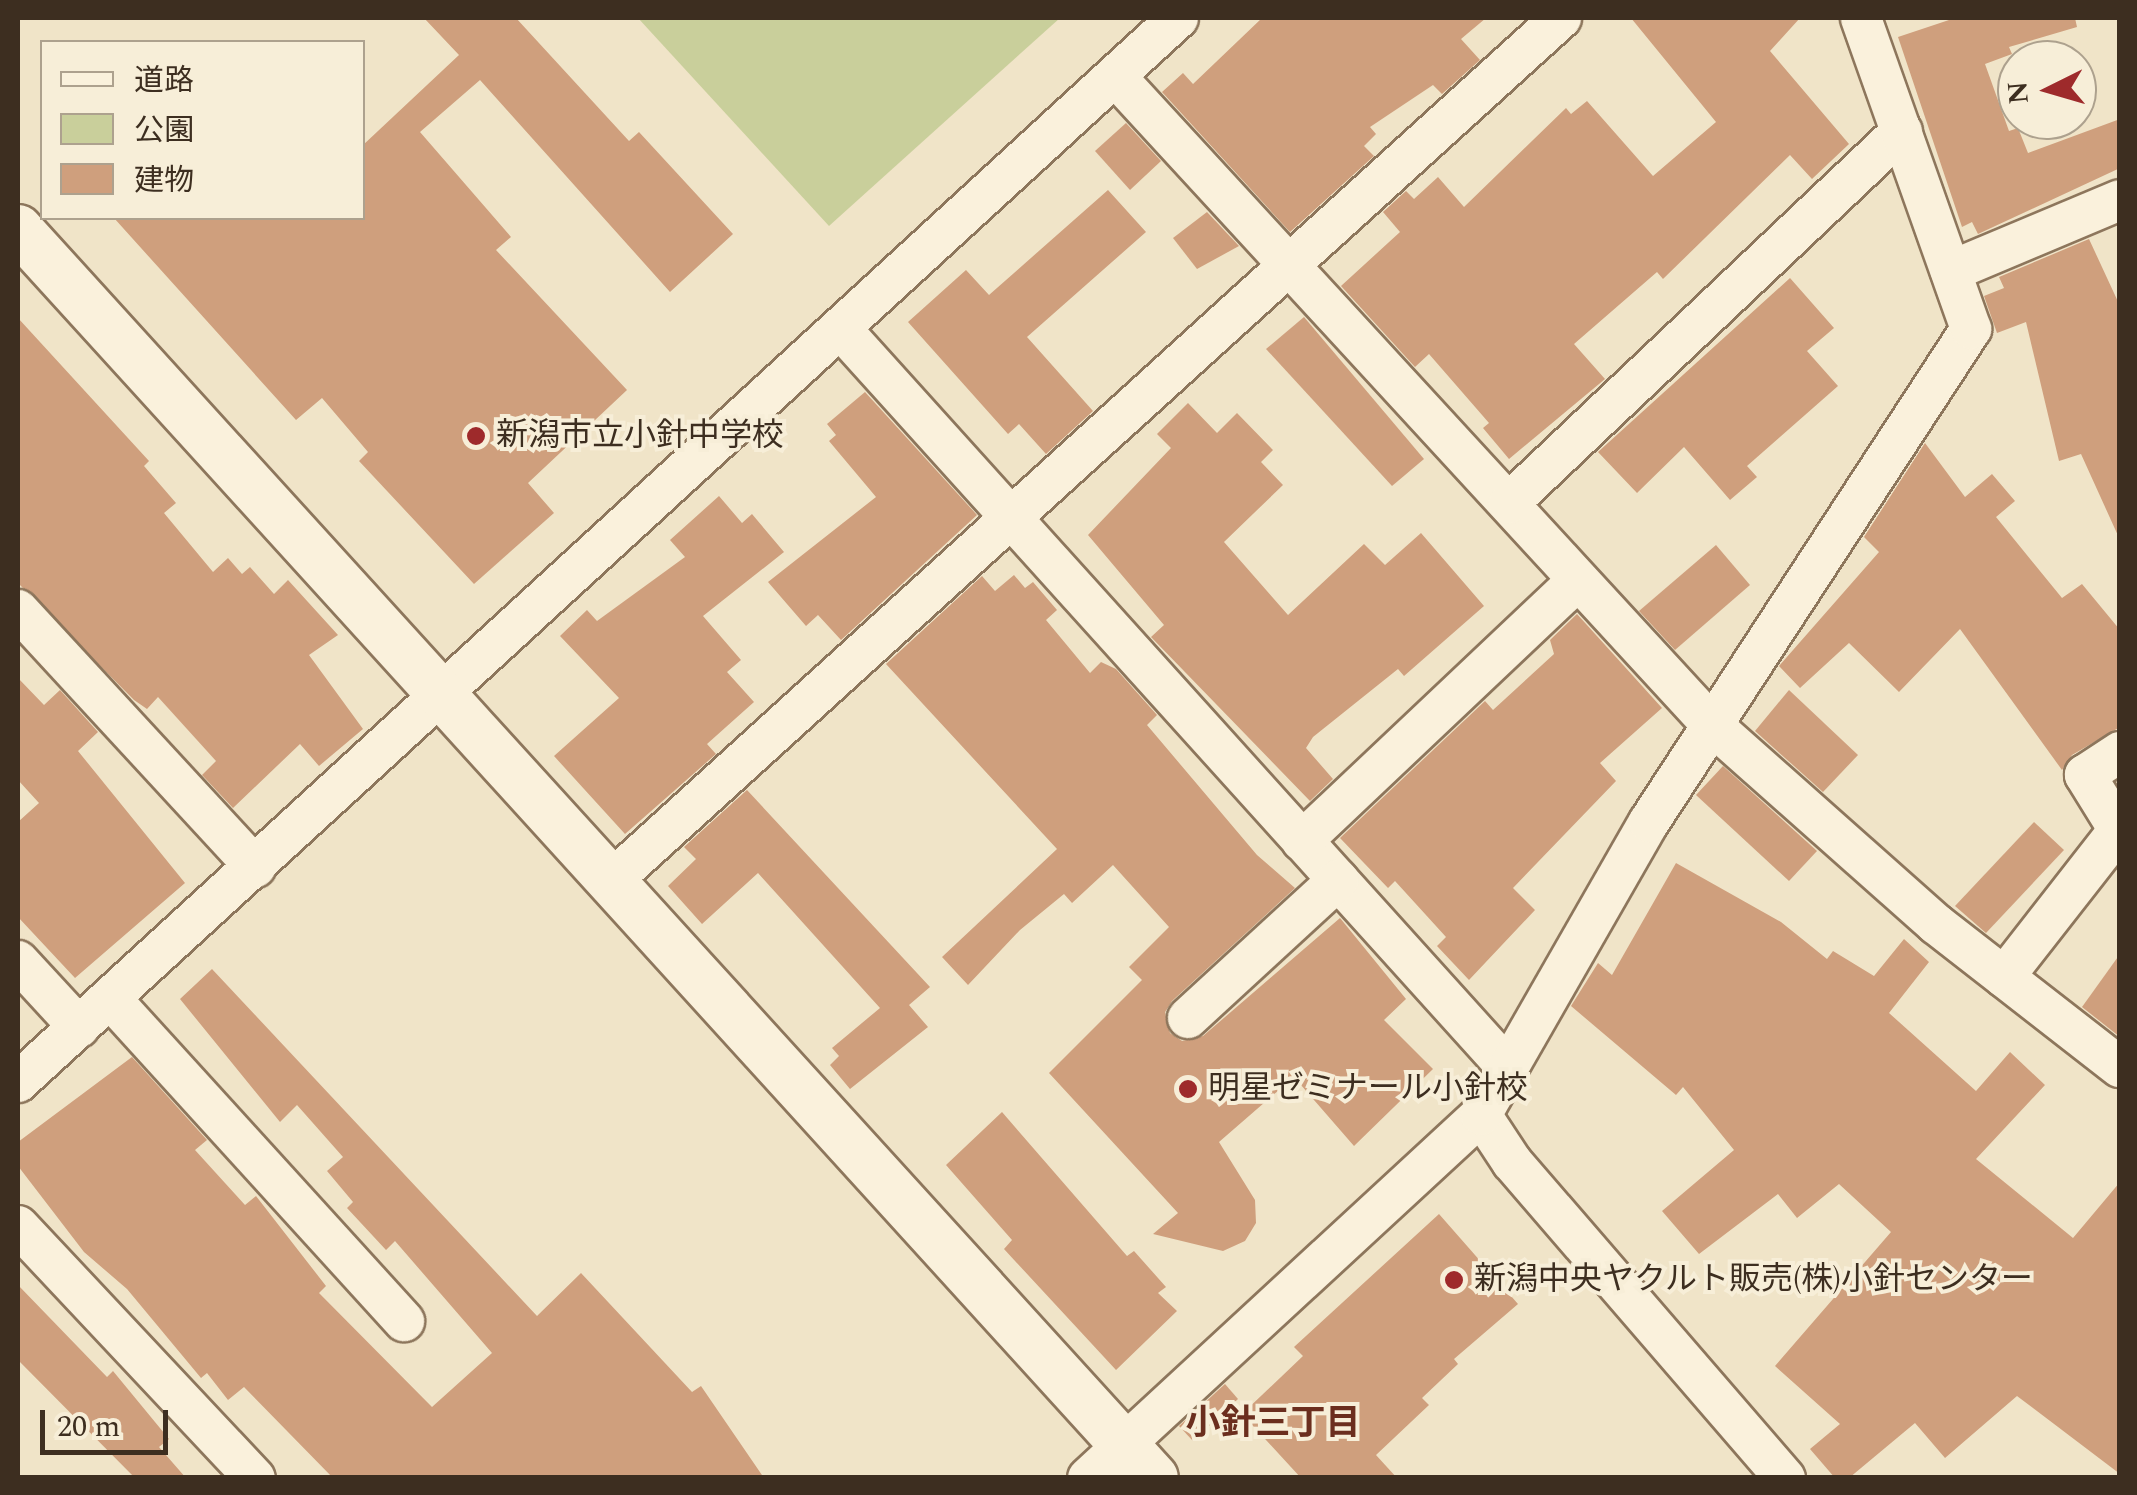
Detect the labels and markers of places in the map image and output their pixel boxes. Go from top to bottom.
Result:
place label: 新潟市立小針中学校 [496,417,784,455]
marker: 新潟市立小針中学校 [465,425,487,447]
place label: 明星ゼミナール小針校 [1208,1070,1528,1108]
marker: 明星ゼミナール小針校 [1177,1078,1199,1100]
place label: 新潟中央ヤクルト販売(株)小針センター [1474,1261,2034,1299]
marker: 新潟中央ヤクルト販売(株)小針センター [1443,1269,1465,1291]

